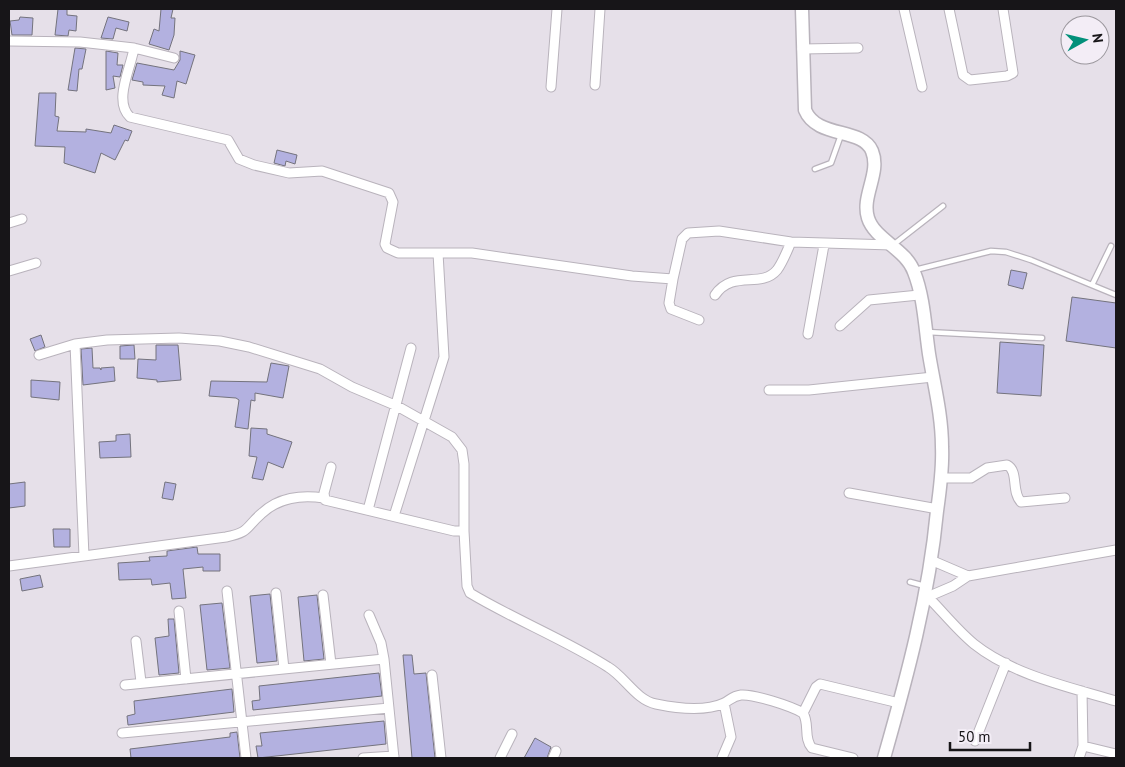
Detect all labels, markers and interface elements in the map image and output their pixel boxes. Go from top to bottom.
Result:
north arrow [1060,15,1110,65]
text: N [1088,32,1107,44]
scale bar [950,720,1030,752]
text: 50 m [958,727,991,746]

